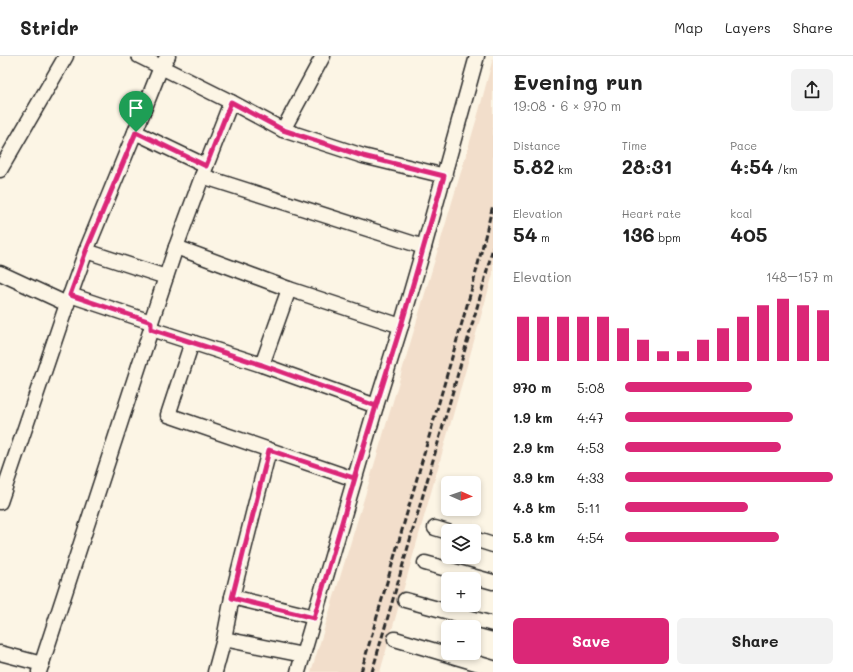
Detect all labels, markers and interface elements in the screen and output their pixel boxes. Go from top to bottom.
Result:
text: Stridr [20,15,79,40]
text: Map [674,18,703,37]
text: Layers [725,18,771,37]
text: Share [793,18,833,37]
text: Evening run [513,67,643,96]
button: share [791,69,833,111]
pin [119,91,153,132]
icon: arrive [125,97,147,119]
text: 19:08 · 6 × 970 m [513,97,621,114]
text: Distance [513,138,560,153]
text: Time [622,138,647,153]
text: Pace [730,138,757,153]
text: 5.82 [513,153,554,179]
text: 28:31 [622,153,672,179]
text: 4:54 [730,153,774,179]
text: km [554,162,573,177]
text: /km [774,162,798,177]
text: Elevation [513,206,562,221]
text: Heart rate [622,206,681,221]
text: kcal [730,206,752,221]
text: 54 [513,221,537,247]
text: 136 [622,221,655,247]
text: 405 [730,221,768,247]
text: m [537,230,550,245]
text: bpm [655,230,681,245]
text: Elevation [513,268,571,285]
text: 148–157 m [766,268,833,285]
text: 970 m [513,379,551,396]
text: 5:08 [577,379,605,396]
text: 1.9 km [513,409,553,426]
text: 4:47 [577,409,604,426]
text: 2.9 km [513,439,554,456]
text: 4:53 [577,439,604,456]
text: 3.9 km [513,469,555,486]
text: 4:33 [577,469,604,486]
north arrow [441,476,481,516]
map controls [441,476,481,660]
text: 4.8 km [513,499,555,516]
text: 5:11 [577,499,600,516]
button: layers [441,524,481,564]
text: 5.8 km [513,529,555,546]
text: 4:54 [577,529,604,546]
button: + [441,572,481,612]
button: Save [513,618,669,664]
button: Share [677,618,833,664]
button: − [441,620,481,660]

